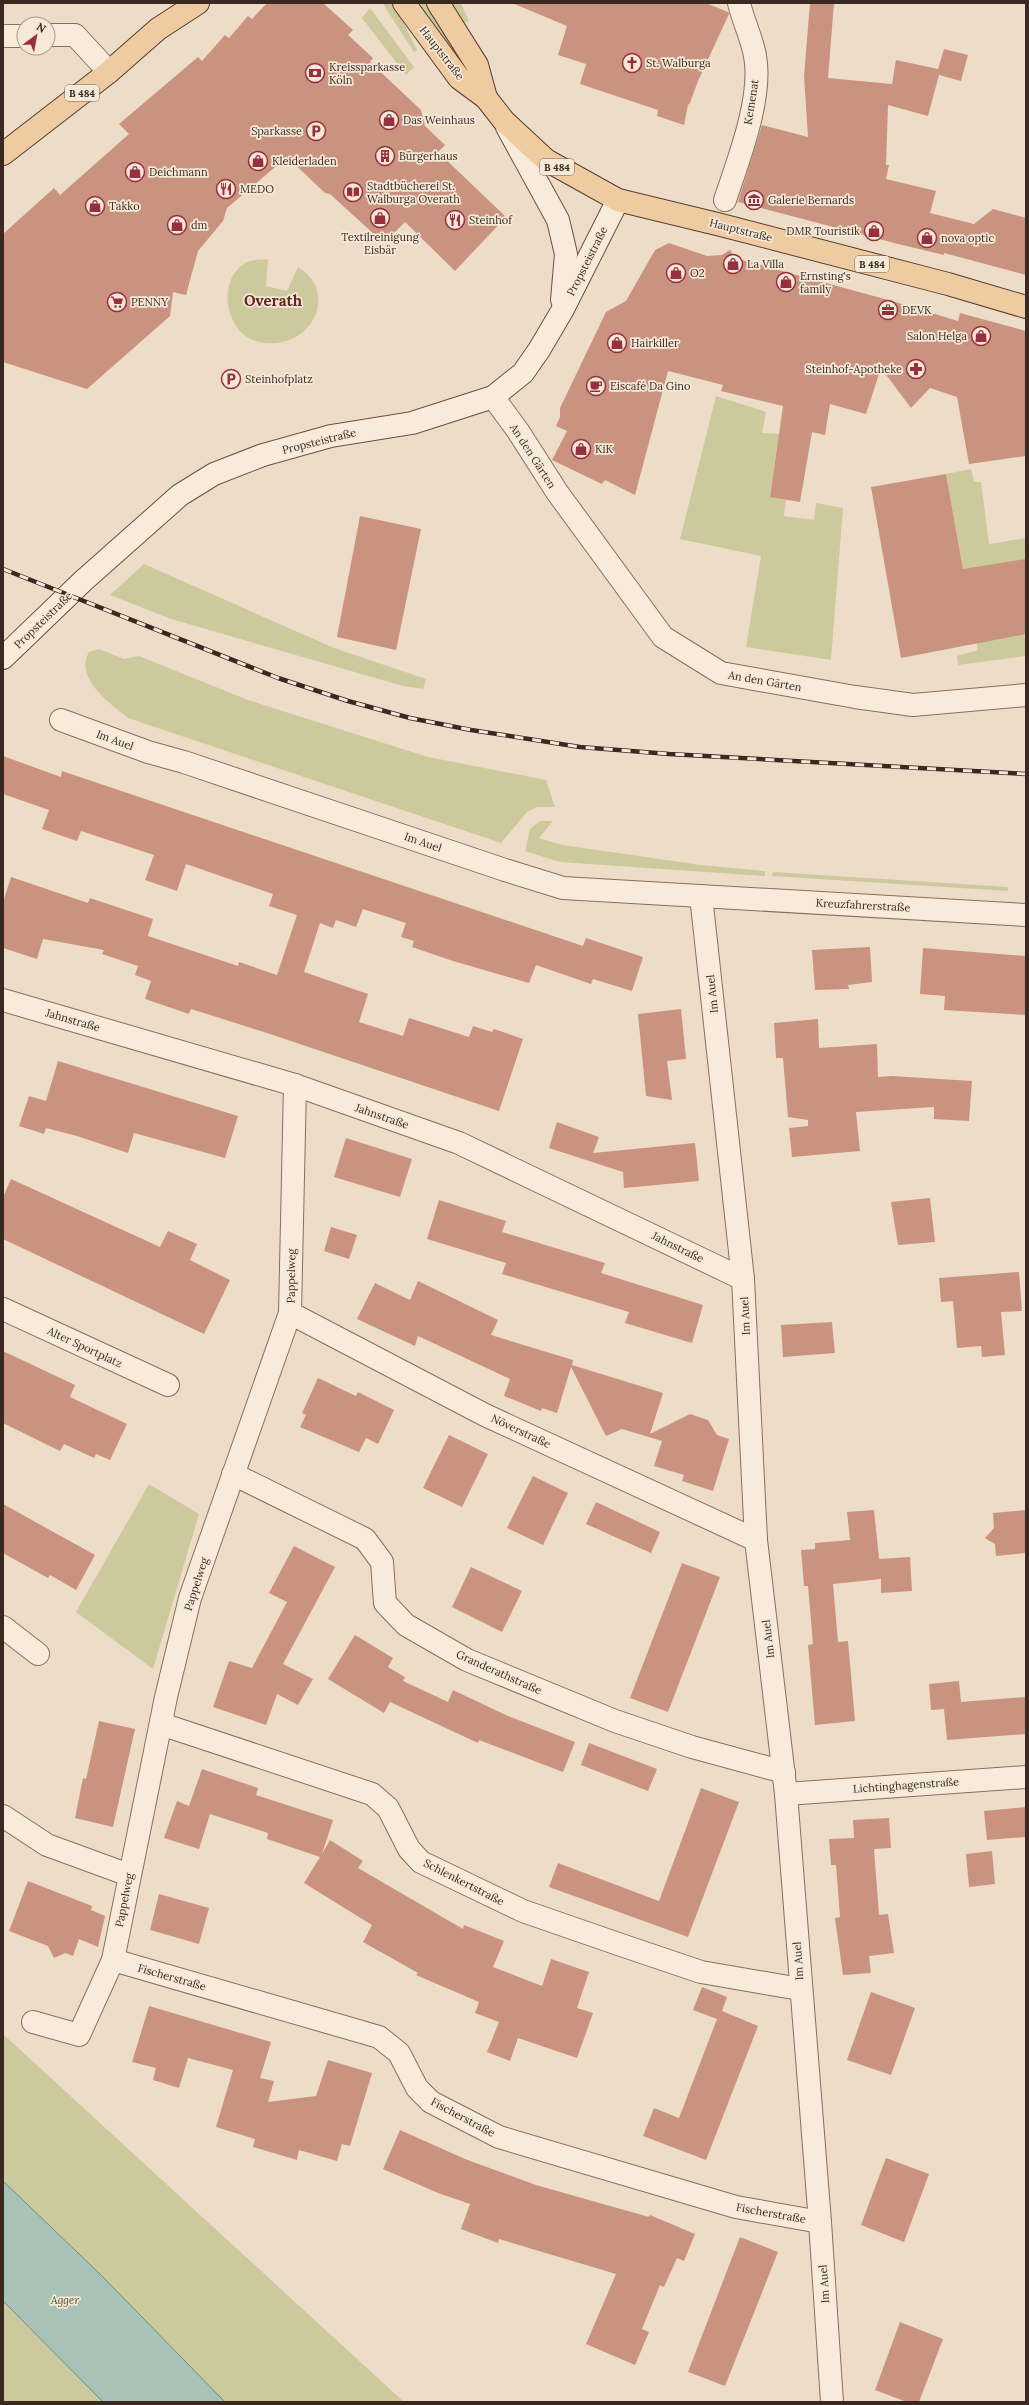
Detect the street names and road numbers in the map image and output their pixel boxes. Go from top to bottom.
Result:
street label: Hauptstraße [417,23,467,83]
street label: Kemenat [741,78,762,126]
road number: B 484 [65,85,99,101]
road number: B 484 [540,159,574,175]
street label: Hauptstraße [708,215,774,245]
street label: Propsteistraße [564,224,610,298]
road number: B 484 [855,256,889,272]
street label: An den Gärten [506,420,559,491]
street label: Propsteistraße [280,425,358,457]
street label: Propsteistraße [11,589,75,651]
street label: An den Gärten [726,667,803,694]
street label: Im Auel [94,727,136,753]
street label: Im Auel [402,829,444,855]
street label: Kreuzfahrerstraße [815,896,911,914]
street label: Im Auel [703,974,721,1014]
street label: Jahnstraße [43,1005,102,1034]
street label: Jahnstraße [352,1100,411,1132]
street label: Jahnstraße [649,1228,706,1266]
street label: Pappelweg [284,1247,298,1304]
street label: Im Auel [737,1296,753,1336]
street label: Alter Sportplatz [44,1323,125,1371]
street label: Növerstraße [489,1411,553,1451]
street label: Pappelweg [181,1555,211,1612]
street label: Im Auel [759,1619,777,1659]
street label: Granderathstraße [454,1647,544,1697]
street label: Lichtinghagenstraße [853,1774,960,1796]
street label: Schlenkertstraße [421,1856,507,1908]
street label: Pappelweg [112,1871,136,1928]
street label: Im Auel [790,1941,806,1981]
street label: Fischerstraße [136,1961,208,1993]
street label: Fischerstraße [429,2094,497,2140]
street label: Fischerstraße [735,2200,807,2226]
street label: Im Auel [816,2264,832,2304]

